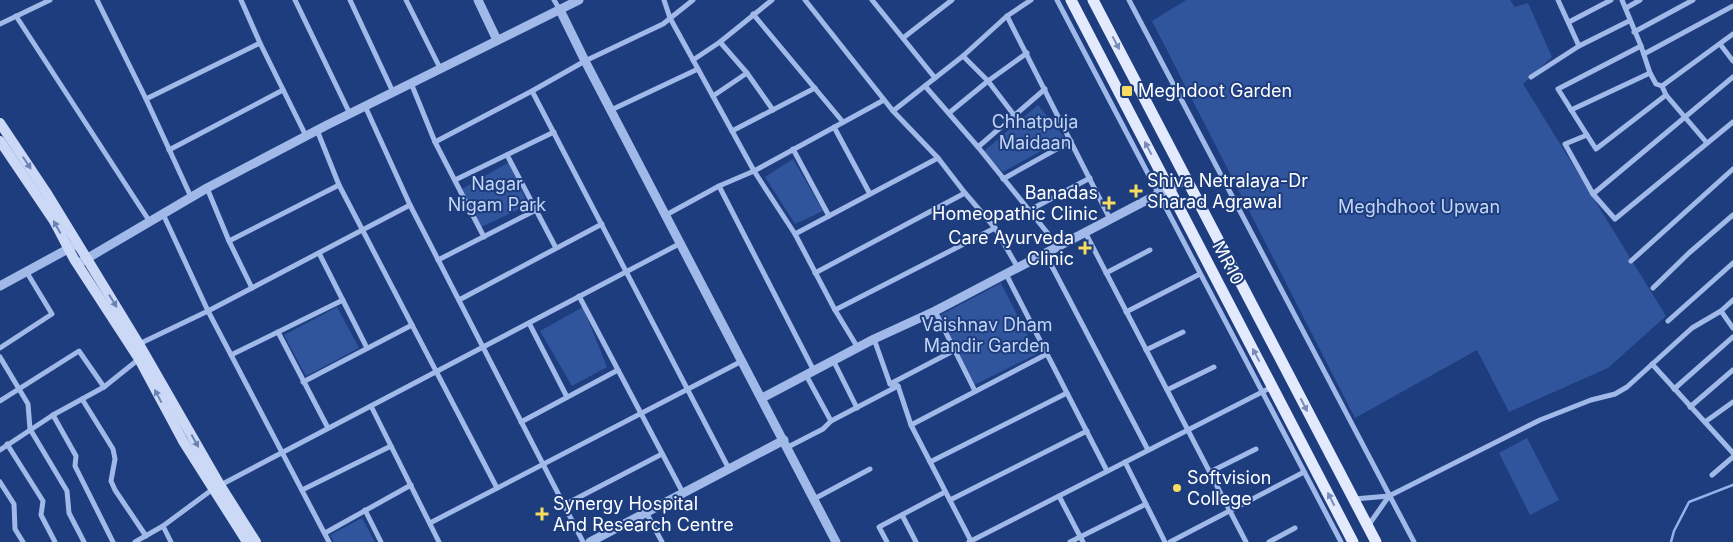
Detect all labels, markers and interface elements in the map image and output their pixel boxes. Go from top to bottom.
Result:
one-way arrow [1112,36,1120,50]
place label: Meghdoot Garden [1138,80,1292,101]
marker: Meghdoot Garden [1120,84,1134,98]
park label: Chhatpuja Maidaan [992,111,1078,153]
one-way arrow [1144,141,1152,156]
one-way arrow [22,156,32,170]
place label: Shiva Netralaya-Dr Sharad Agrawal [1147,170,1308,212]
park label: Nagar Nigam Park [448,173,546,215]
place label: Banadas Homeopathic Clinic [932,182,1098,224]
marker: Shiva Netralaya-Dr Sharad Agrawal [1129,184,1143,198]
marker: Banadas Homeopathic Clinic [1102,196,1116,210]
park label: Meghdhoot Upwan [1338,196,1500,217]
one-way arrow [52,220,61,233]
place label: Care Ayurveda Clinic [948,227,1074,269]
street label: MR10 [1208,237,1249,288]
marker: Care Ayurveda Clinic [1078,241,1092,255]
one-way arrow [108,295,117,308]
park label: Vaishnav Dham Mandir Garden [921,314,1053,356]
one-way arrow [1252,347,1260,362]
one-way arrow [154,389,163,402]
one-way arrow [1300,397,1308,412]
one-way arrow [191,434,200,448]
place label: Softvision College [1187,467,1271,509]
marker: Softvision College [1171,482,1183,494]
one-way arrow [1327,492,1335,506]
place label: Synergy Hospital And Research Centre [553,493,734,535]
marker: Synergy Hospital And Research Centre [535,507,549,521]

